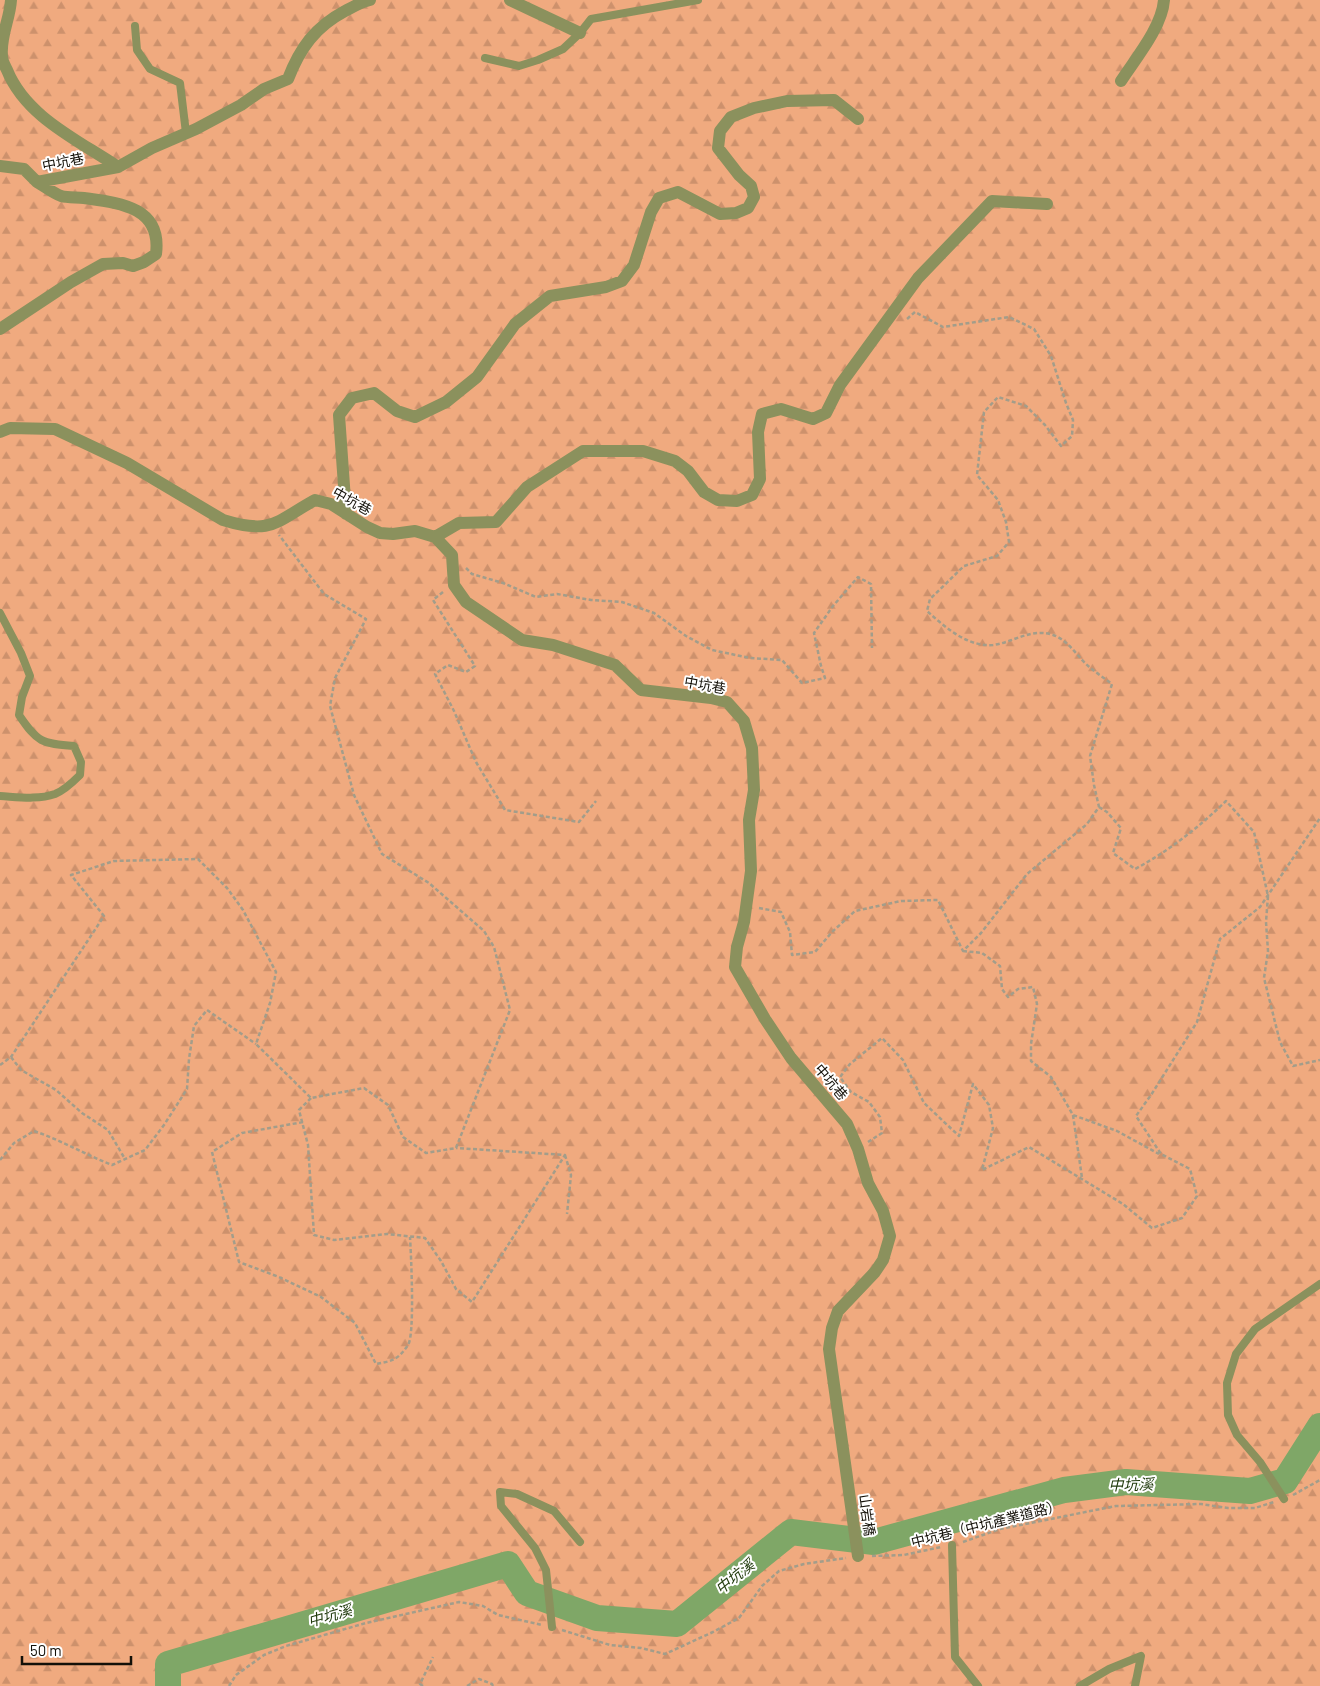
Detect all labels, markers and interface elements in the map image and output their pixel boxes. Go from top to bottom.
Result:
street label: 中坑巷 [41,149,85,174]
street label: 中坑巷 [330,483,375,518]
street label: 中坑巷 [683,672,727,697]
street label: 中坑巷 [811,1060,851,1103]
water label: 中坑溪 [1108,1475,1156,1493]
street label: 山岩橋 [856,1493,879,1537]
street label: 中坑巷（中坑產業道路） [909,1497,1063,1550]
water label: 中坑溪 [711,1554,759,1597]
water label: 中坑溪 [306,1600,356,1630]
scale bar [22,1634,131,1666]
text: 50 m [30,1641,62,1659]

